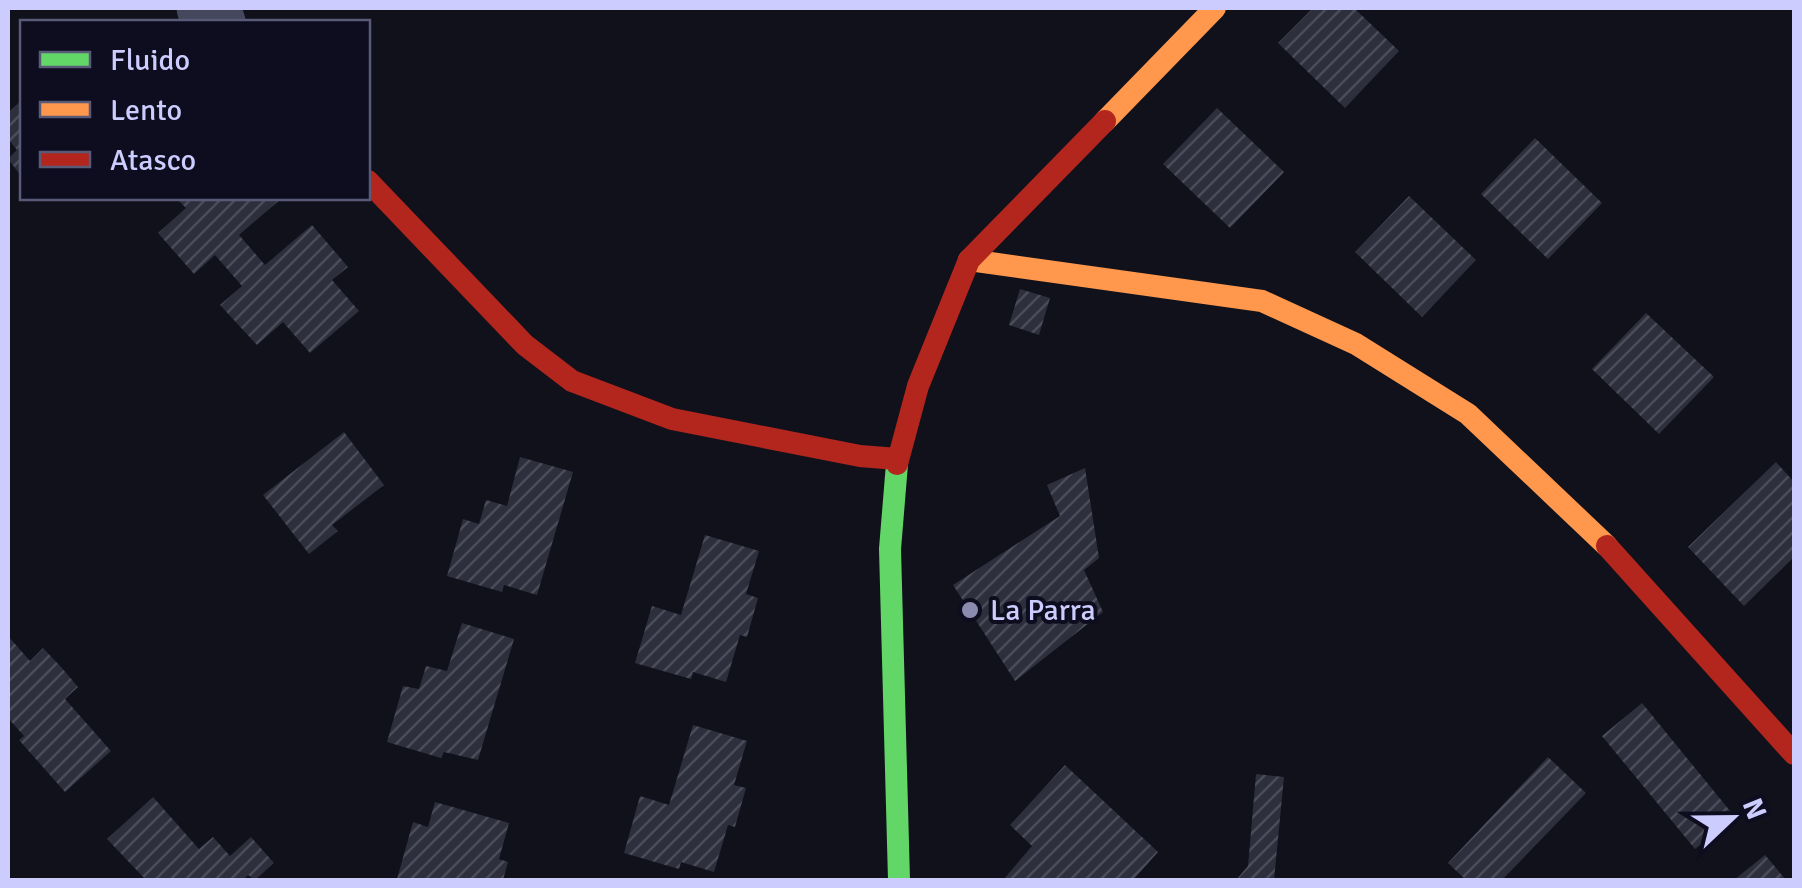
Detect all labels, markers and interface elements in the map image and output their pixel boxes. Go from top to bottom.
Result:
legend [20,20,370,200]
text: Fluido [110,42,190,79]
text: Lento [110,92,182,129]
text: Atasco [110,142,196,179]
place label: La Parra [990,592,1096,629]
marker: La Parra [959,599,981,621]
north arrow [1682,768,1782,868]
text: N [1735,794,1774,824]

